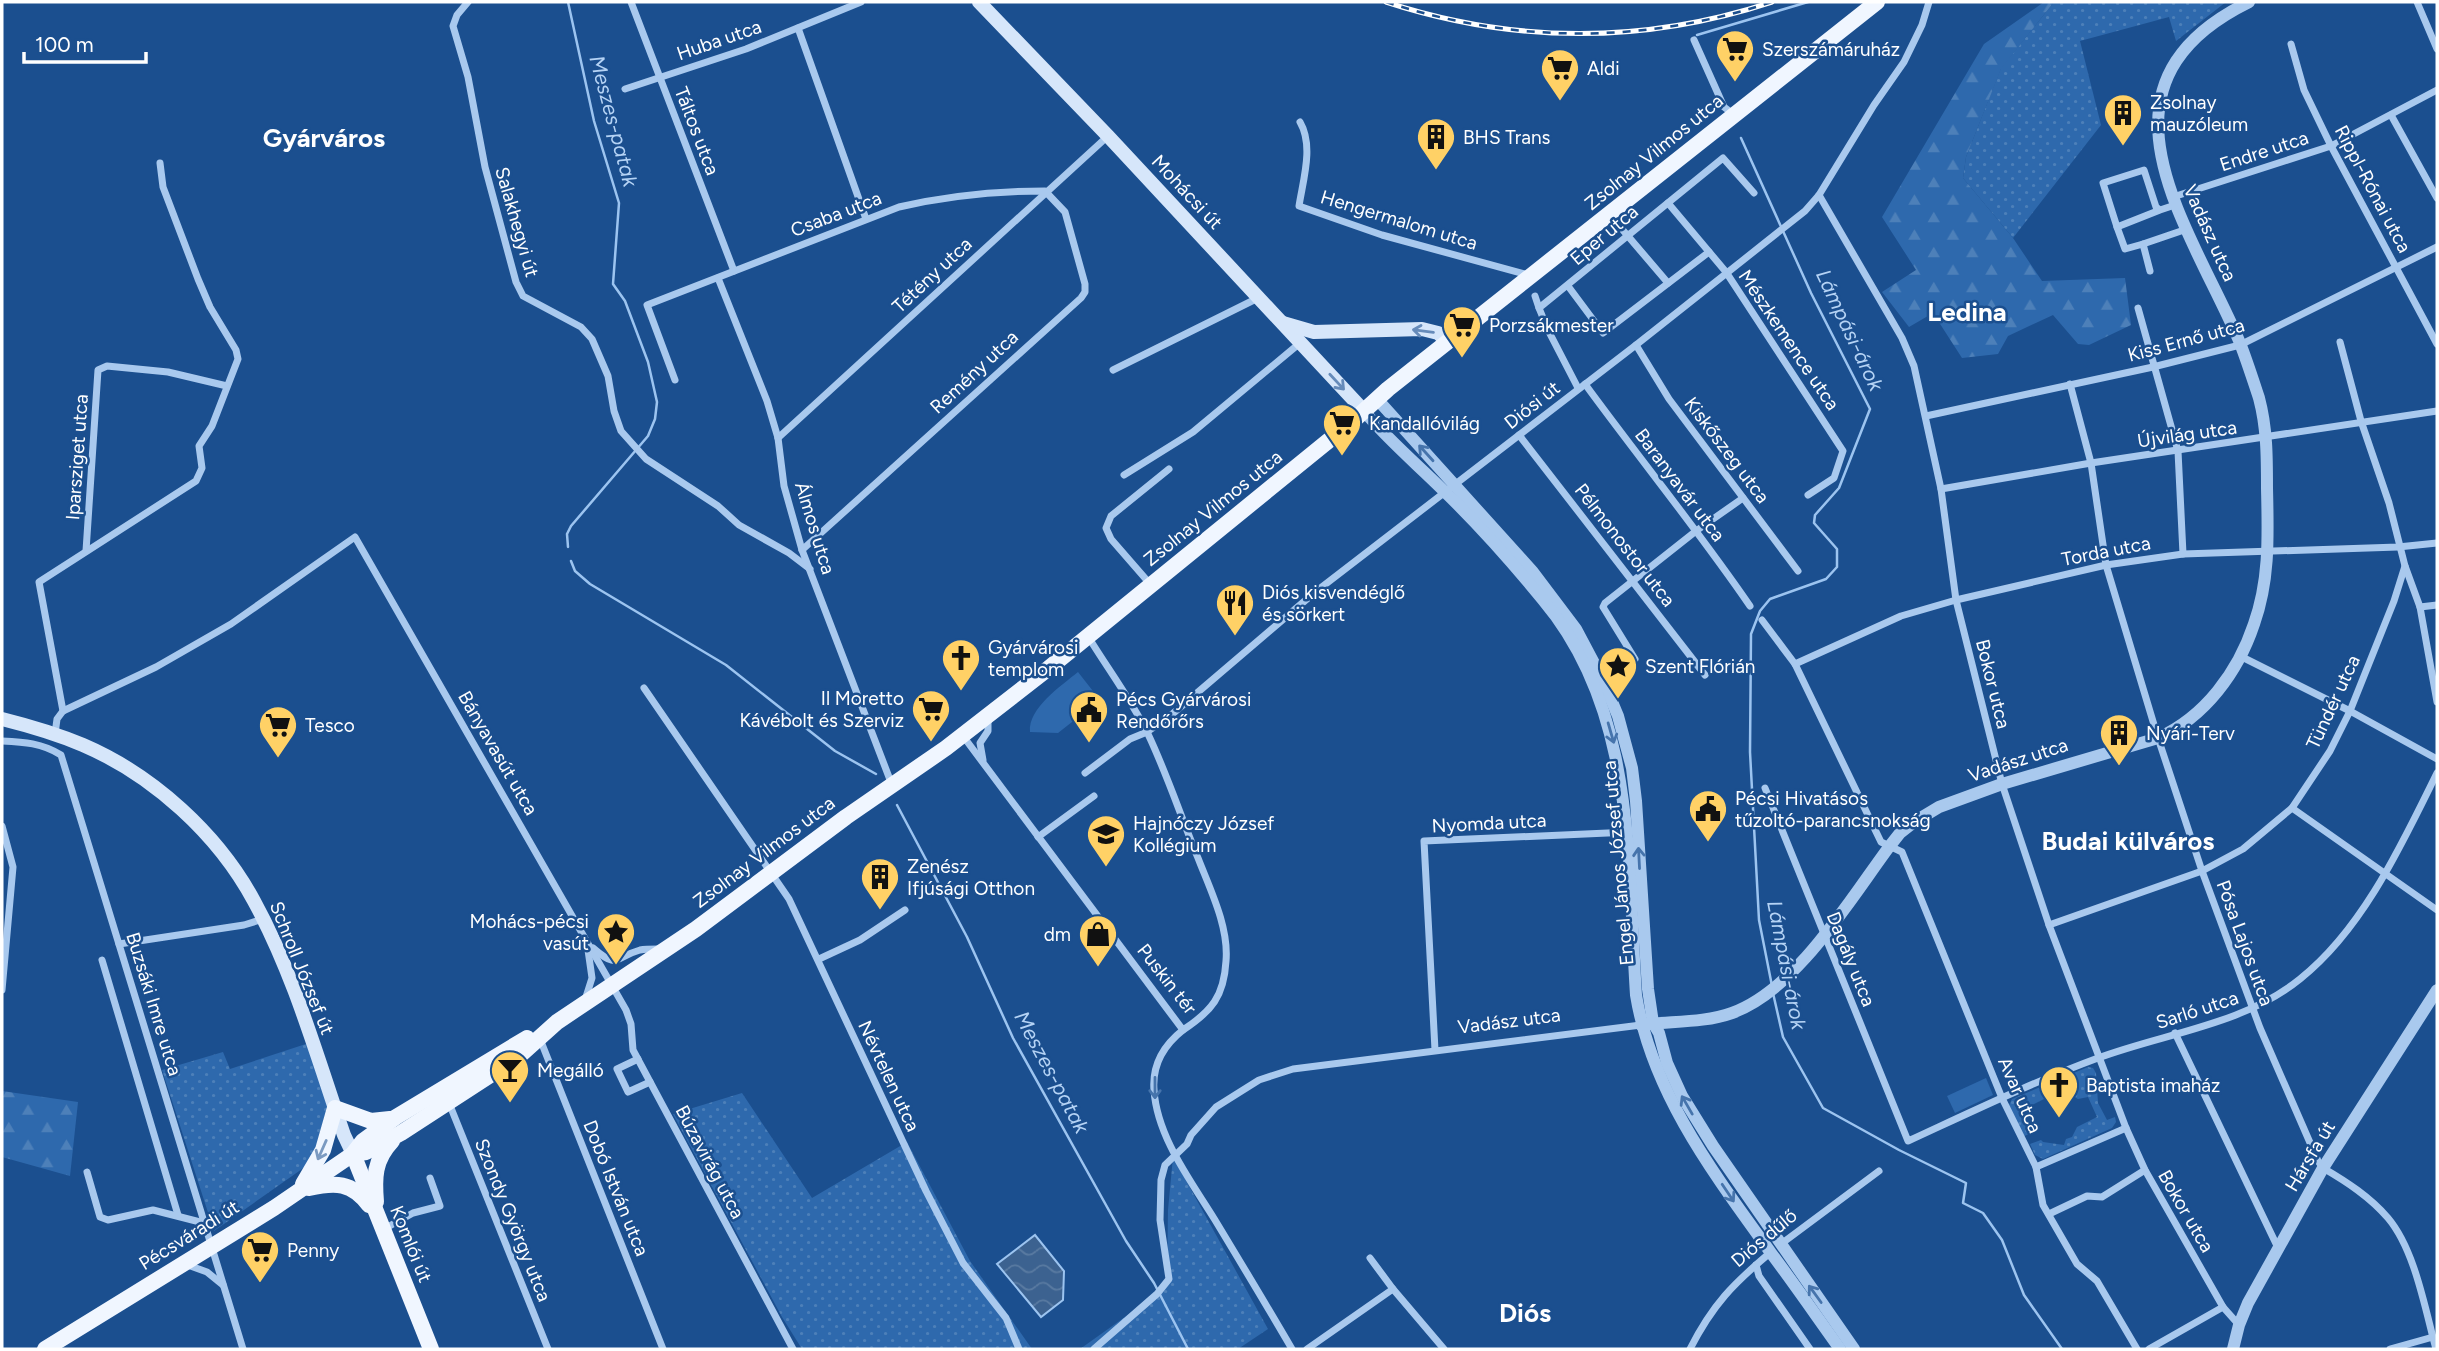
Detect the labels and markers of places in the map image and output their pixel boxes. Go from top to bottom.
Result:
supermarket icon: Szerszámáruház [1714,28,1756,83]
place label: Szerszámáruház [1762,38,1900,61]
supermarket icon: Aldi [1539,47,1581,102]
place label: Aldi [1587,57,1620,80]
place label: Zsolnay mauzóleum [2150,91,2248,136]
building icon: Zsolnay mauzóleum [2102,92,2144,147]
building icon: BHS Trans [1415,116,1457,171]
place label: BHS Trans [1463,126,1551,149]
supermarket icon: Porzsákmester [1441,304,1483,359]
place label: Porzsákmester [1489,314,1614,337]
supermarket icon: Kandallóvilág [1321,402,1363,457]
place label: Kandallóvilág [1369,412,1480,435]
place label: Diós kisvendéglő és sörkert [1262,581,1405,626]
restaurant icon: Diós kisvendéglő és sörkert [1214,582,1256,637]
place label: Gyárvárosi templom [988,636,1078,681]
church icon: Gyárvárosi templom [940,637,982,692]
place icon: Szent Flórián [1597,645,1639,700]
place label: Szent Flórián [1645,655,1755,678]
place label: Il Moretto Kávébolt és Szerviz [739,687,904,732]
supermarket icon: Il Moretto Kávébolt és Szerviz [910,688,952,743]
place label: Pécs Gyárvárosi Rendőrőrs [1116,688,1251,733]
public building icon: Pécs Gyárvárosi Rendőrőrs [1068,689,1110,744]
supermarket icon: Tesco [257,704,299,759]
building icon: Nyári-Terv [2098,712,2140,767]
place label: Tesco [305,714,355,737]
place label: Nyári-Terv [2146,722,2235,745]
place label: Pécsi Hivatásos tűzoltó-parancsnokság [1735,787,1931,832]
public building icon: Pécsi Hivatásos tűzoltó-parancsnokság [1687,788,1729,843]
place label: Hajnóczy József Kollégium [1133,812,1274,857]
school or university icon: Hajnóczy József Kollégium [1085,813,1127,868]
place label: Zenész Ifjúsági Otthon [907,855,1035,900]
building icon: Zenész Ifjúsági Otthon [859,856,901,911]
place label: Mohács-pécsi vasút [469,910,589,955]
place icon: Mohács-pécsi vasút [595,911,637,966]
shop icon: dm [1077,913,1119,968]
place label: dm [1044,923,1071,946]
bar icon: Megálló [489,1049,531,1104]
place label: Megálló [537,1059,604,1082]
church icon: Baptista imaház [2038,1064,2080,1119]
place label: Baptista imaház [2086,1074,2220,1097]
supermarket icon: Penny [239,1229,281,1284]
place label: Penny [287,1239,339,1262]

